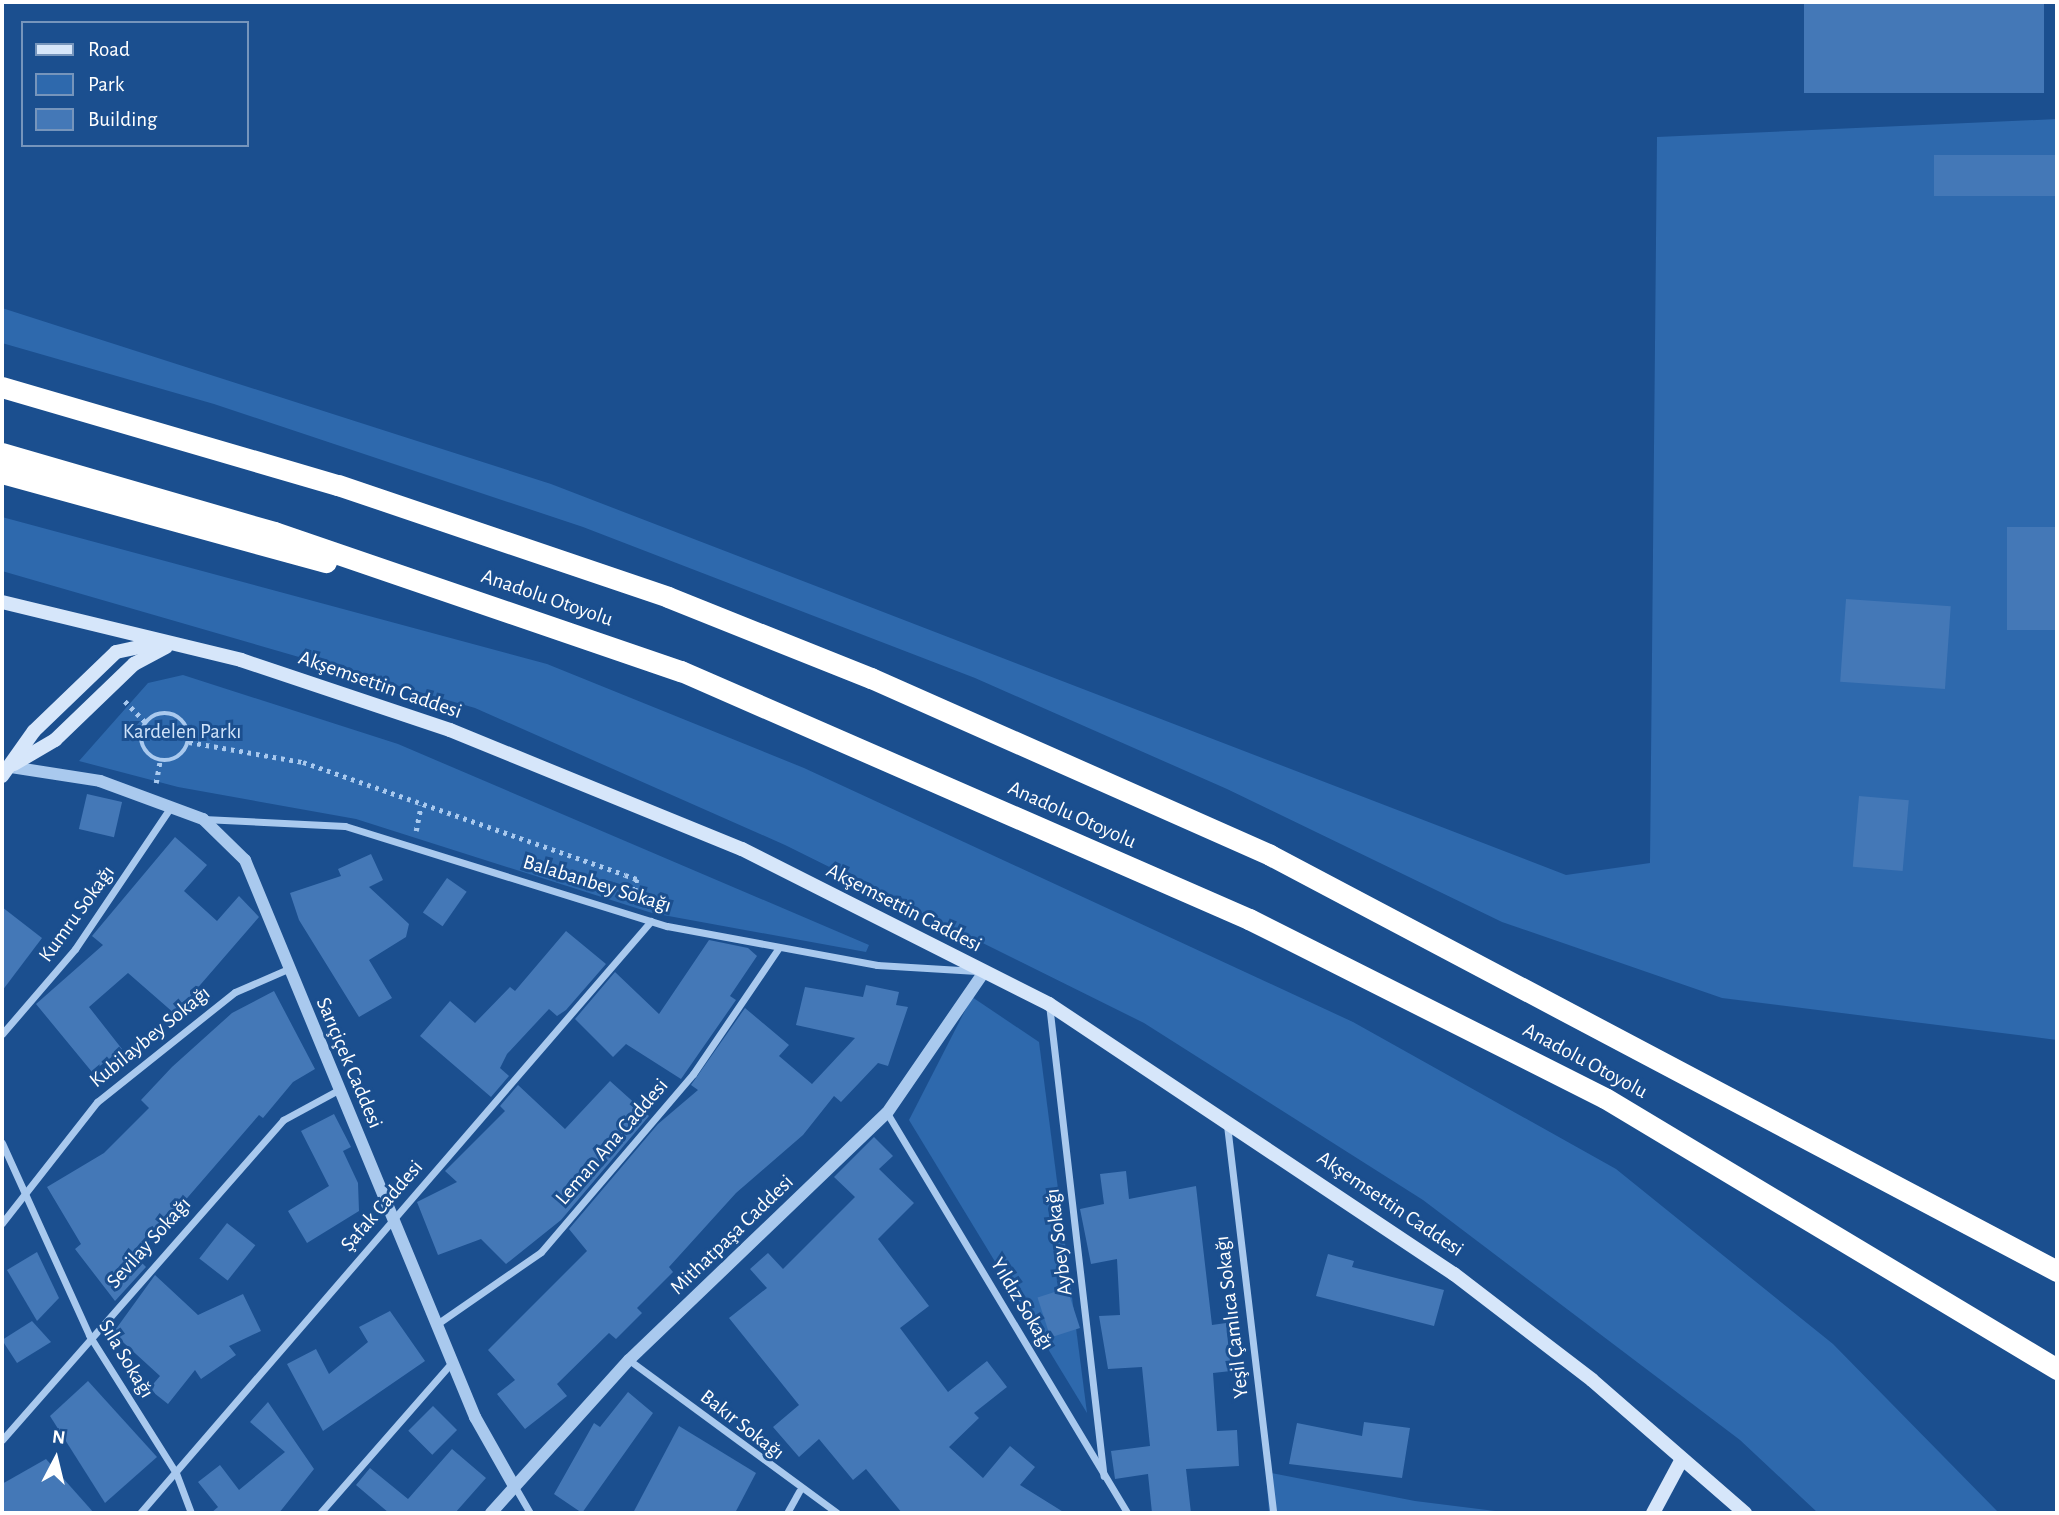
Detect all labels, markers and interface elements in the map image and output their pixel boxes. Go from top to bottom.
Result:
legend [21,21,248,147]
text: Road [88,39,130,60]
text: Park [88,74,124,95]
text: Building [88,109,157,130]
street label: Anadolu Otoyolu [478,564,616,632]
street label: Akşemsettin Caddesi [295,645,465,725]
park label: Kardelen Parkı [123,719,241,745]
street label: Anadolu Otoyolu [1004,775,1140,855]
street label: Balabanbey Sokağı [520,849,674,919]
street label: Akşemsettin Caddesi [822,858,986,958]
street label: Kumru Sokağı [34,861,120,967]
street label: Kubilaybey Sokağı [84,981,216,1093]
street label: Sarıçiçek Caddesi [310,994,388,1132]
street label: Anadolu Otoyolu [1518,1018,1652,1104]
street label: Leman Ana Caddesi [550,1074,674,1210]
street label: Akşemsettin Caddesi [1312,1146,1468,1262]
street label: Şafak Caddesi [335,1155,429,1257]
street label: Mithatpaşa Caddesi [665,1170,799,1300]
street label: Aybey Sokağı [1040,1187,1078,1297]
street label: Sevilay Sokağı [101,1192,197,1294]
street label: Yeşil Çamlıca Sokağı [1210,1234,1254,1400]
street label: Yıldız Sokağı [985,1253,1059,1355]
street label: Sıla Sokağı [93,1315,159,1403]
street label: Bakır Sokağı [695,1384,789,1466]
north arrow [21,1424,91,1494]
text: N [51,1427,66,1448]

